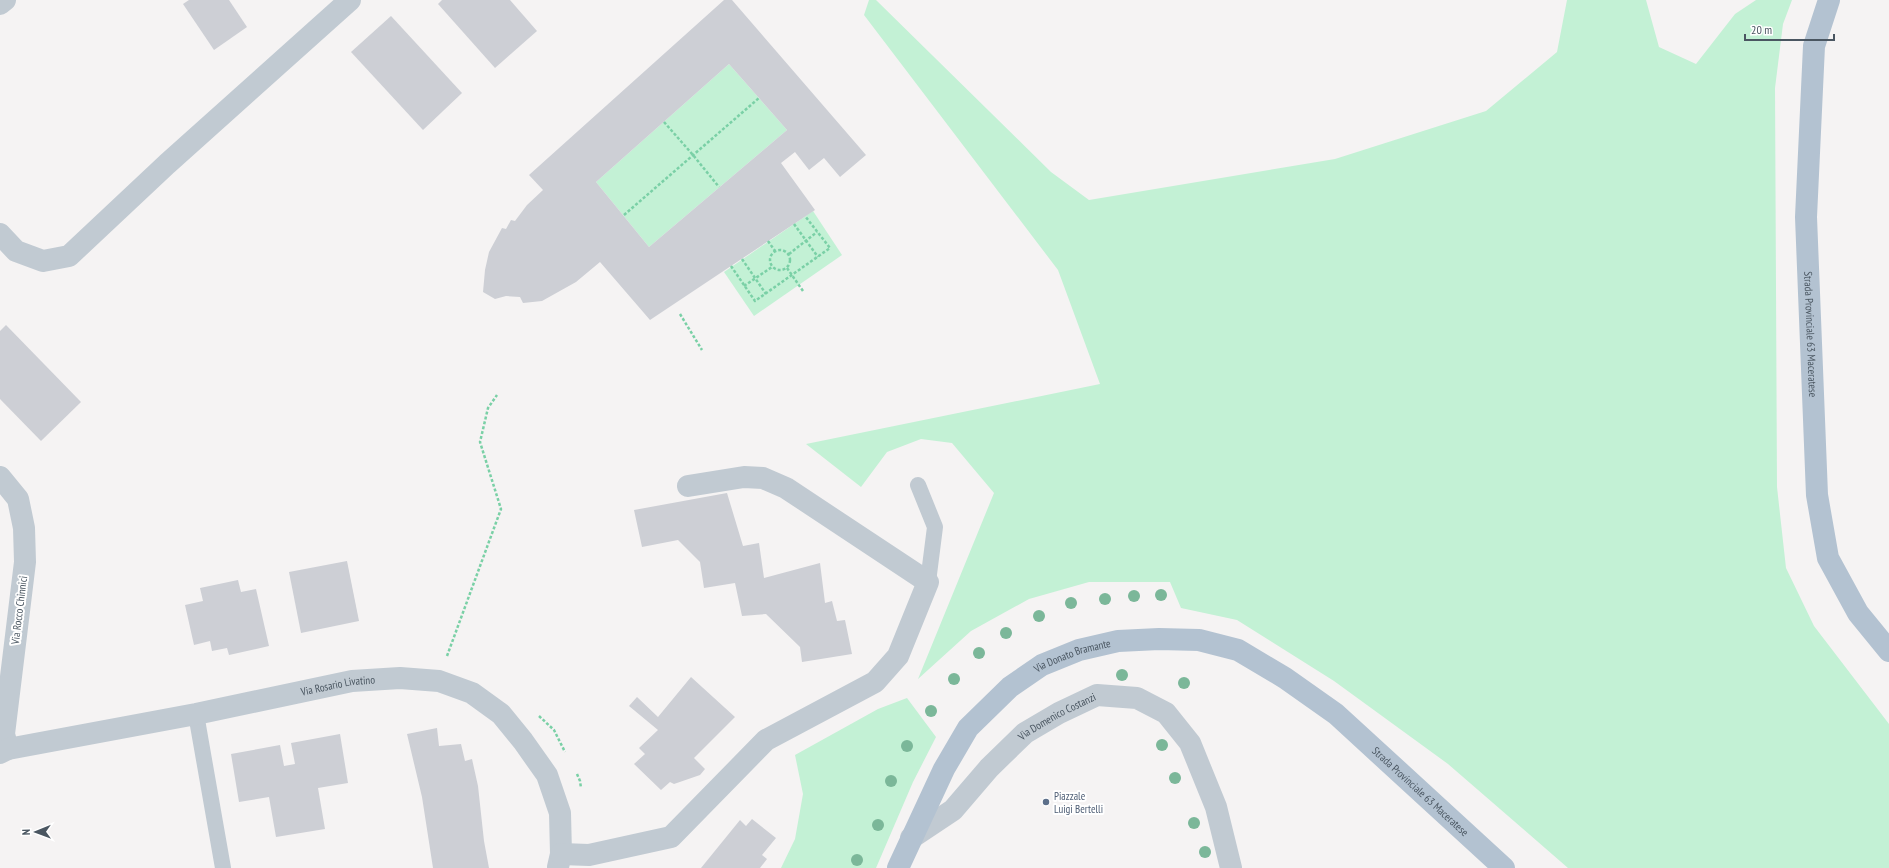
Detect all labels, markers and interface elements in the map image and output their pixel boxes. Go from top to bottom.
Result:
scale bar [1745,16,1834,42]
text: 20 m [1751,22,1772,37]
street label: Strada Provinciale 63 Maceratese [1801,271,1820,398]
street label: Via Rocco Chinnici [8,575,30,646]
street label: Via Donato Bramante [1030,636,1112,676]
street label: Via Rosario Livatino [298,673,376,699]
street label: Via Domenico Costanzi [1014,690,1098,744]
street label: Strada Provinciale 63 Maceratese [1369,744,1472,839]
place label: Piazzale Luigi Bertelli [1054,789,1103,816]
marker: Piazzale Luigi Bertelli [1041,797,1051,807]
north arrow [16,812,56,852]
text: N [19,829,33,835]

